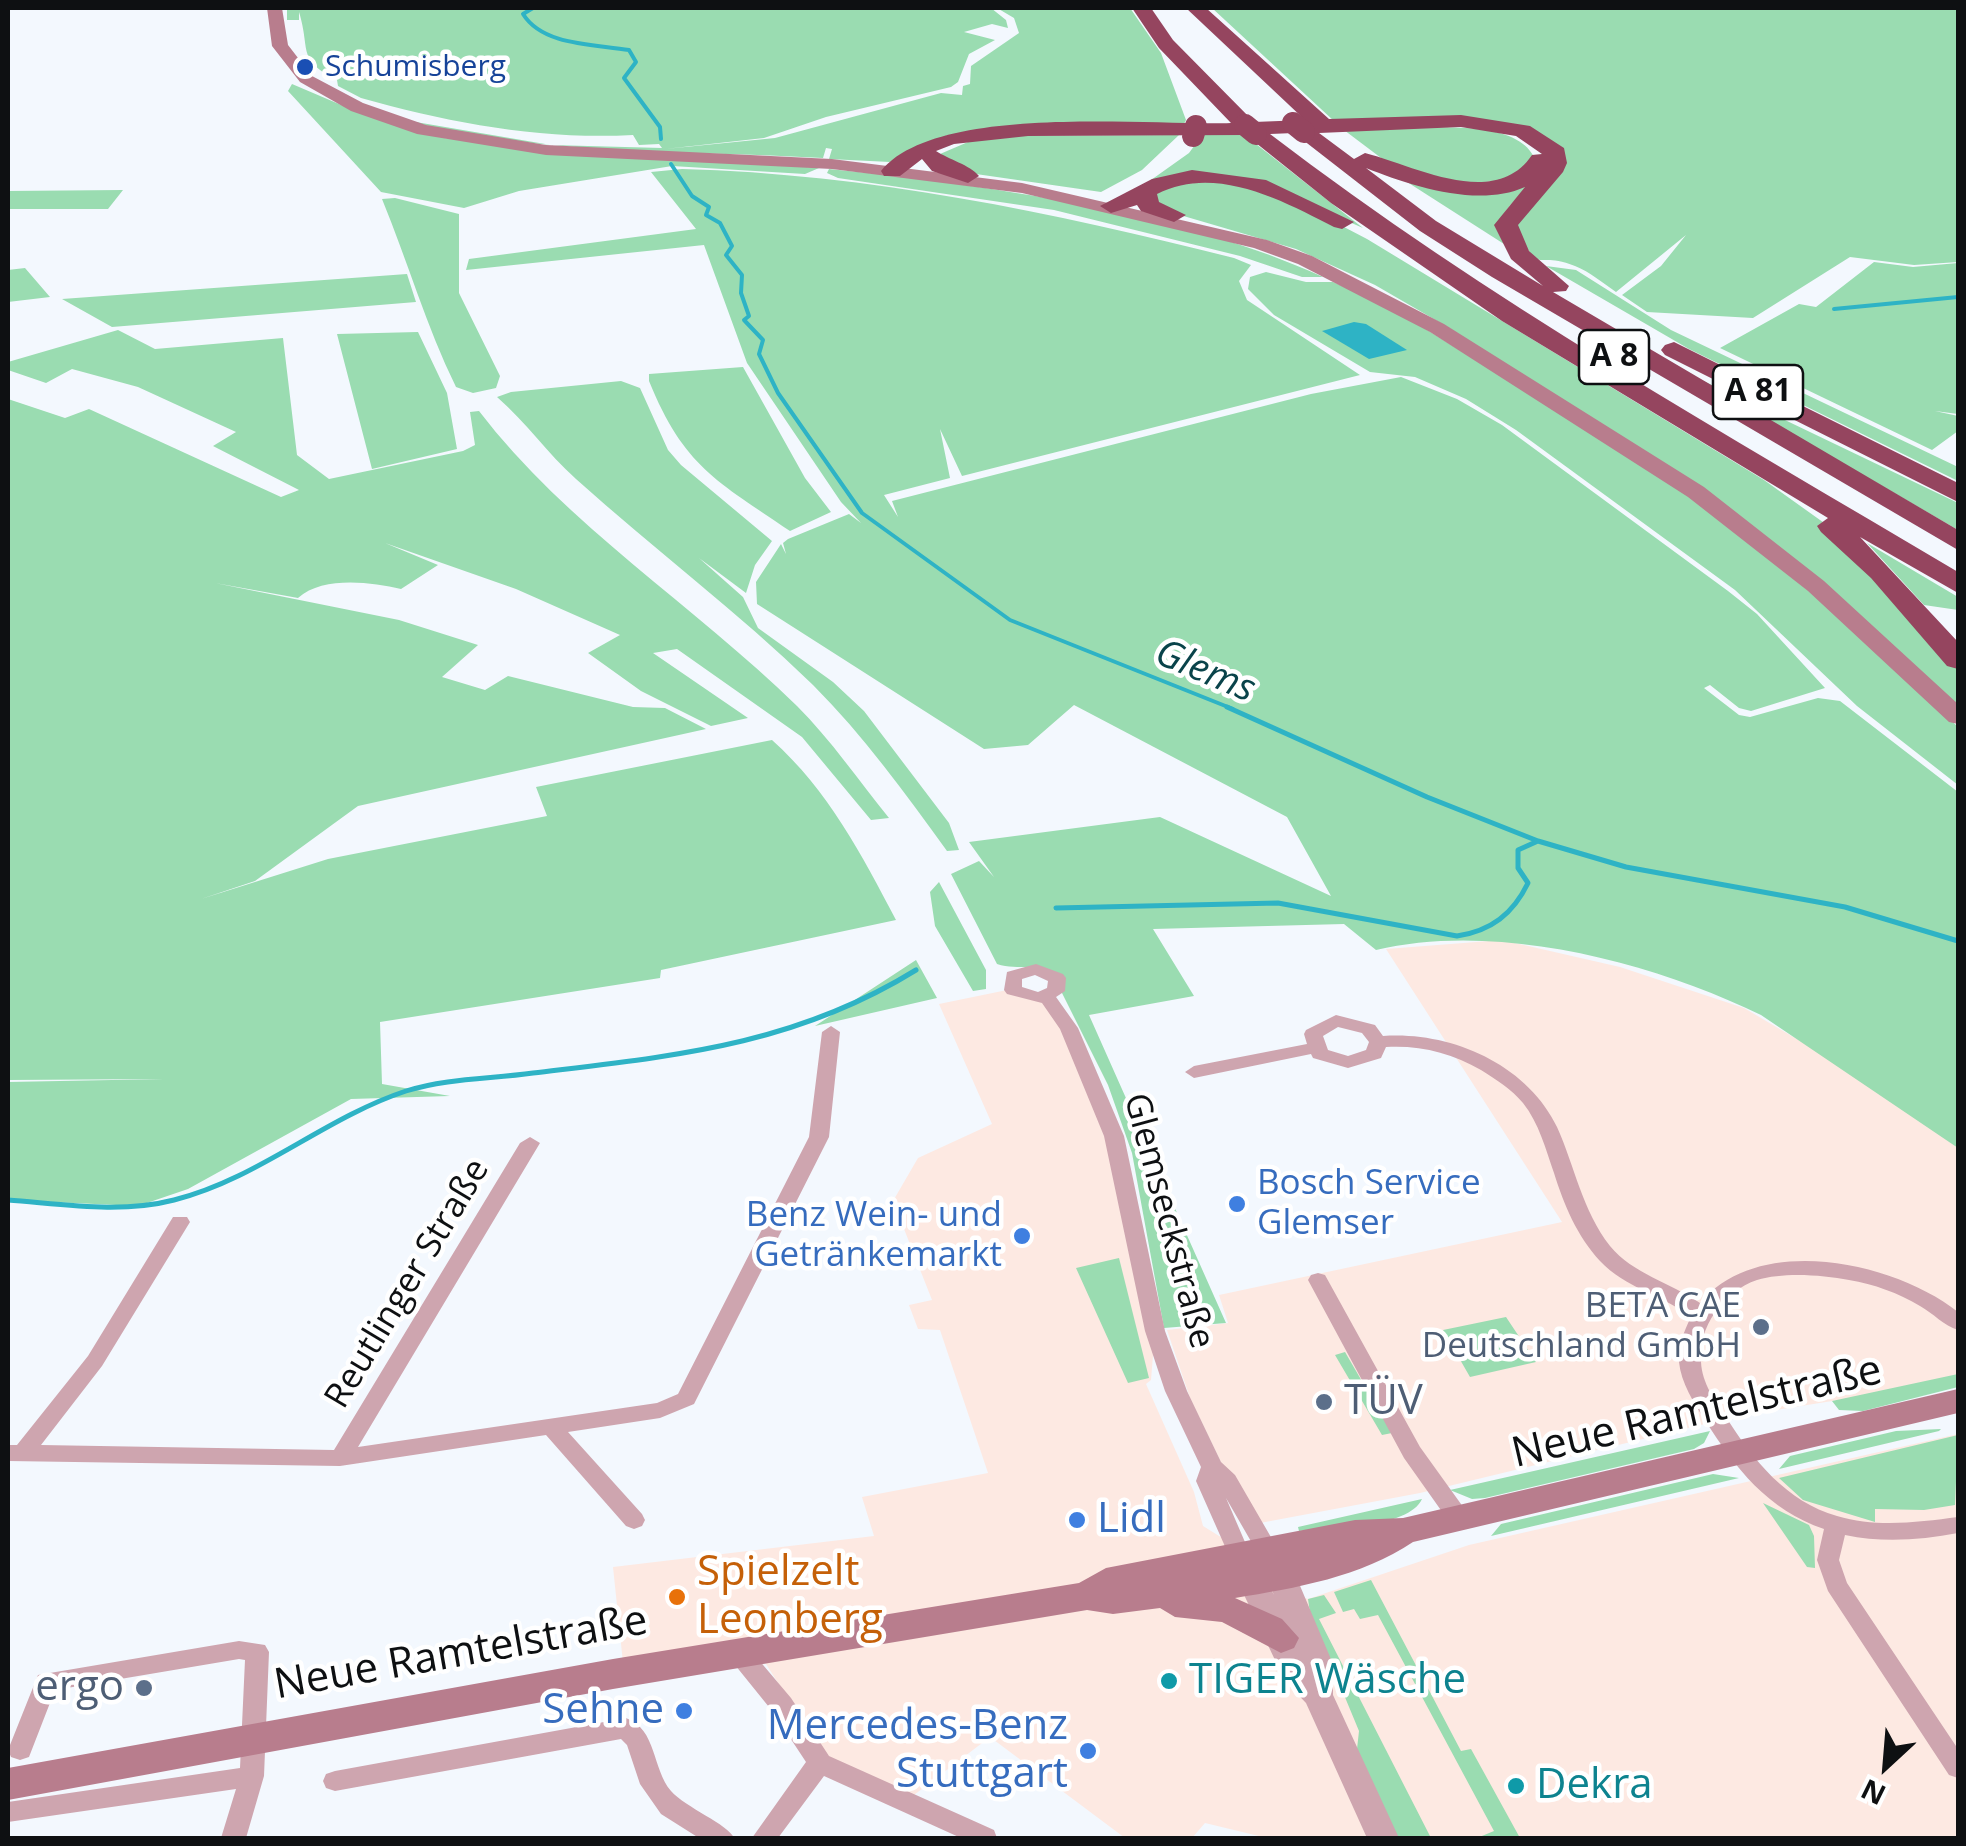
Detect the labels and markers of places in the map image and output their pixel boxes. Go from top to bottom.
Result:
place label: Schumisberg [325,49,506,85]
marker: Schumisberg [294,56,316,78]
place label: Bosch Service Glemser [1257,1163,1481,1245]
marker: Bosch Service Glemser [1226,1193,1248,1215]
place label: Benz Wein- und Getränkemarkt [746,1195,1002,1277]
marker: Benz Wein- und Getränkemarkt [1011,1225,1033,1247]
place label: BETA CAE Deutschland GmbH [1422,1286,1741,1368]
marker: BETA CAE Deutschland GmbH [1750,1316,1772,1338]
place label: TÜV [1344,1377,1423,1427]
marker: TÜV [1313,1391,1335,1413]
place label: Lidl [1097,1495,1166,1545]
marker: Lidl [1066,1509,1088,1531]
place label: Spielzelt Leonberg [697,1548,883,1646]
marker: Spielzelt Leonberg [666,1586,688,1608]
place label: TIGER Wäsche [1189,1656,1466,1706]
place label: ergo [35,1663,124,1713]
marker: TIGER Wäsche [1158,1670,1180,1692]
marker: ergo [133,1677,155,1699]
place label: Sehne [542,1686,664,1736]
marker: Sehne [673,1700,695,1722]
place label: Mercedes-Benz Stuttgart [767,1702,1068,1800]
marker: Mercedes-Benz Stuttgart [1077,1740,1099,1762]
place label: Dekra [1536,1761,1653,1811]
marker: Dekra [1505,1775,1527,1797]

